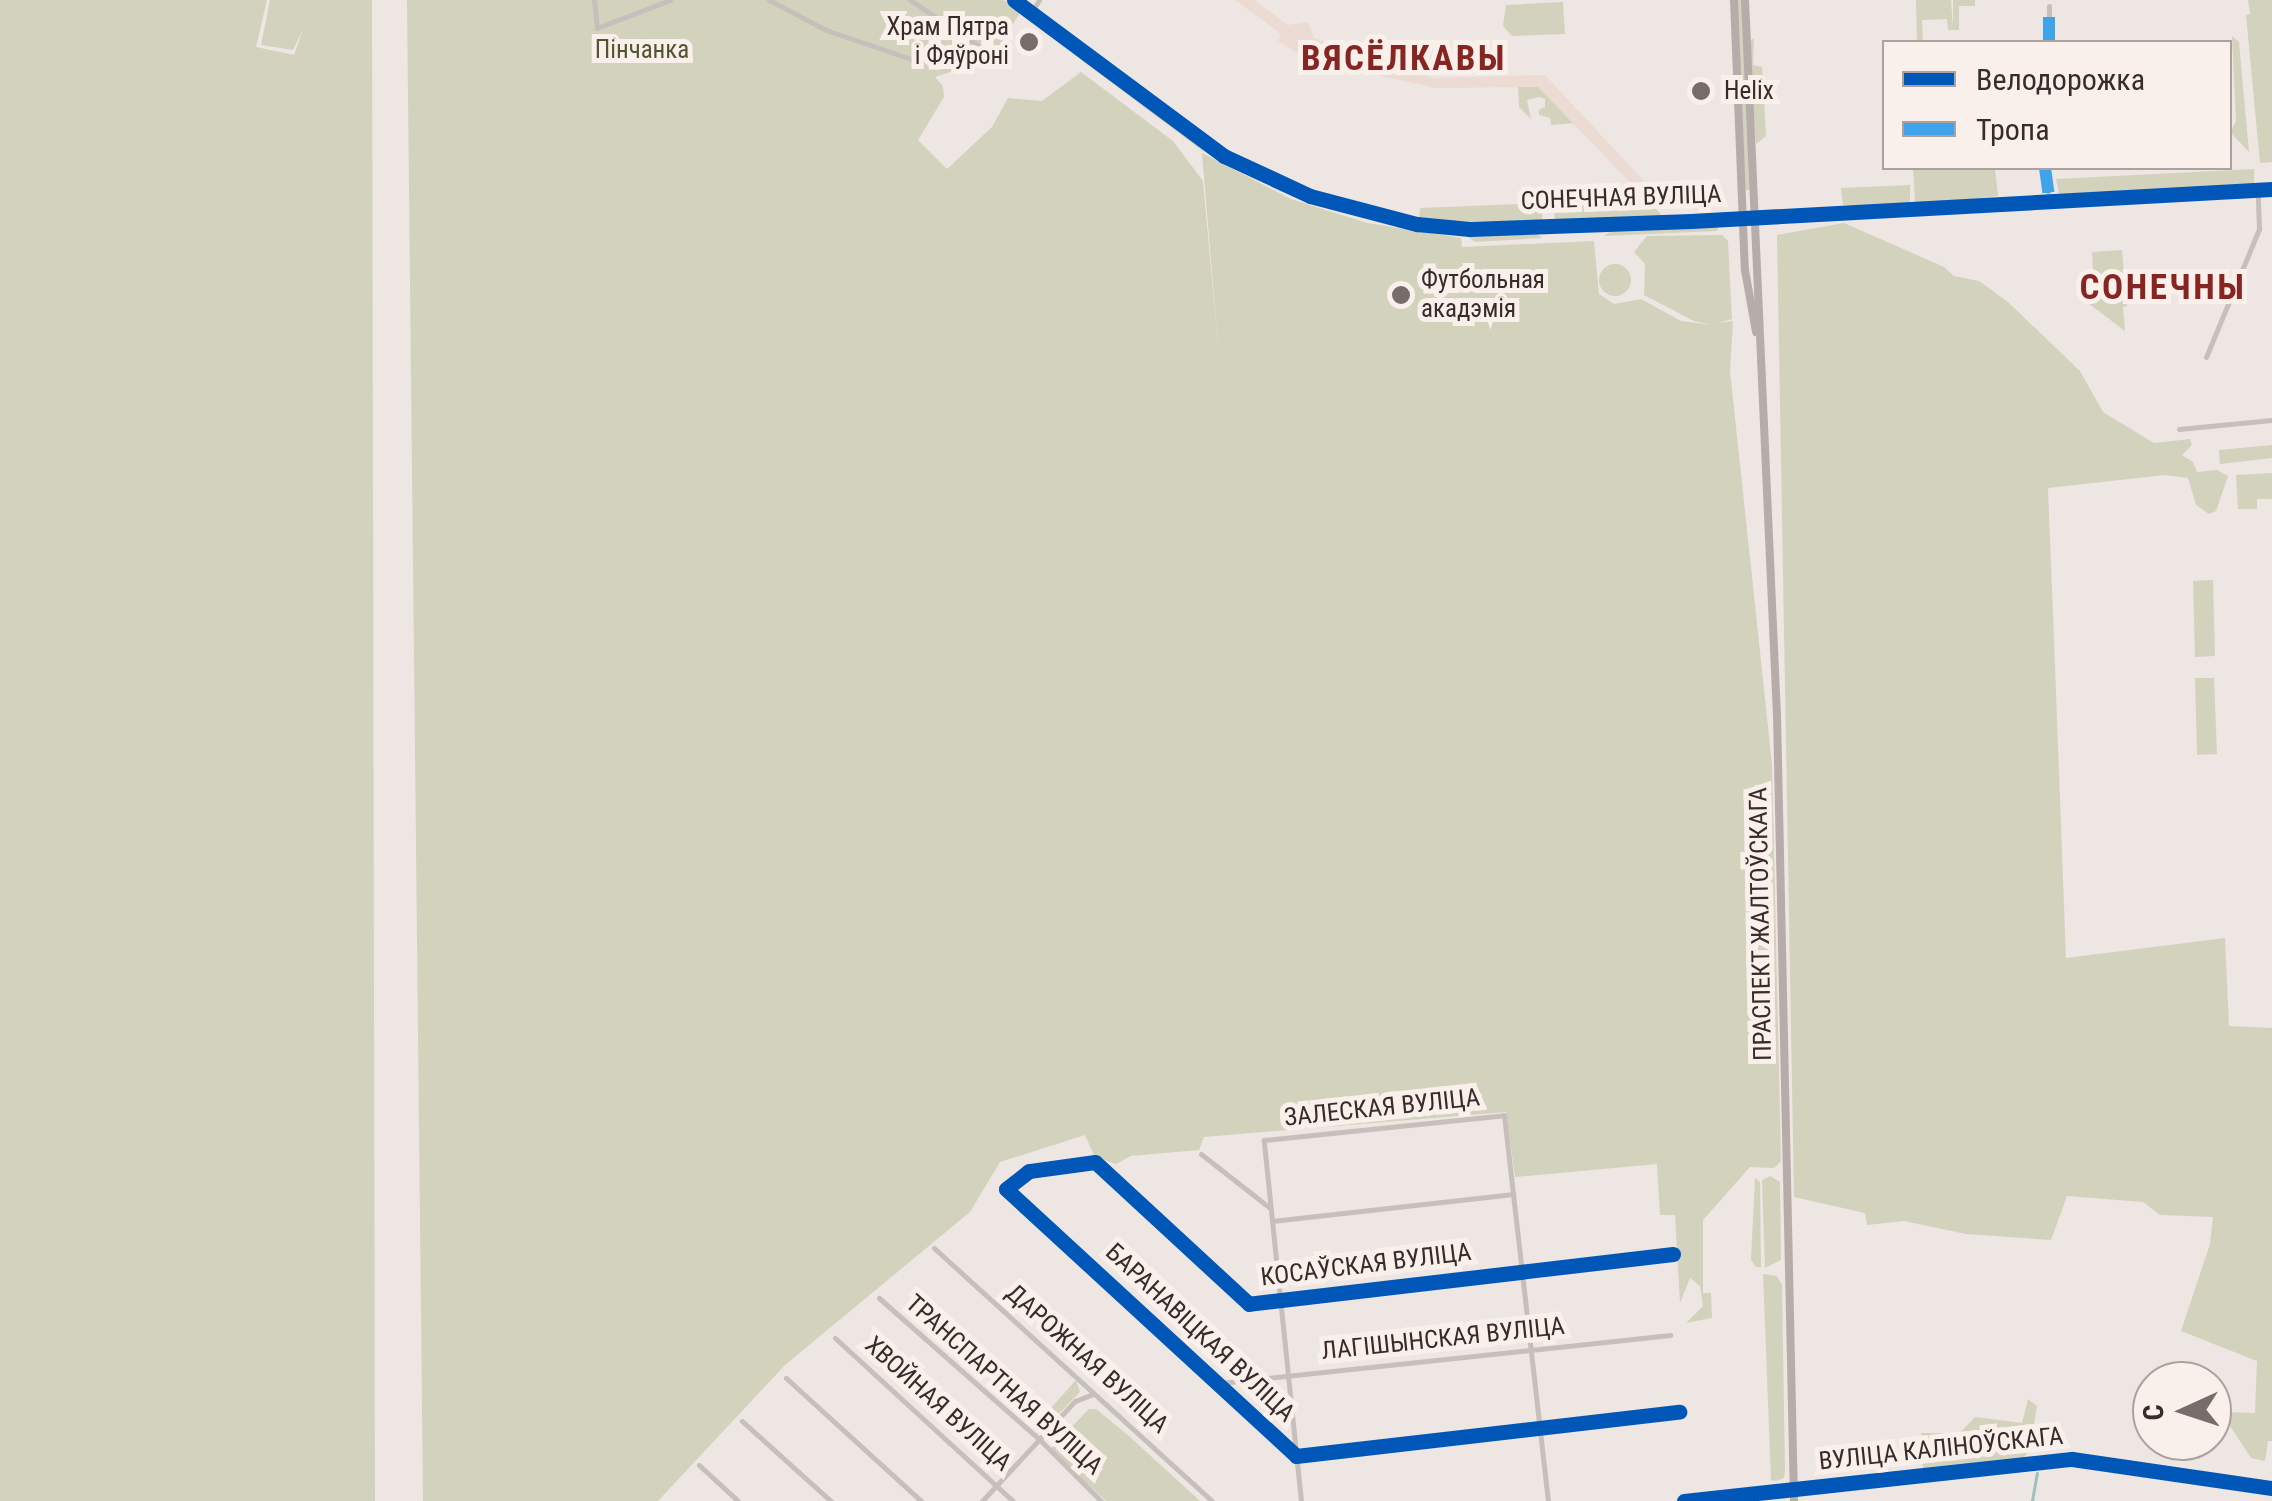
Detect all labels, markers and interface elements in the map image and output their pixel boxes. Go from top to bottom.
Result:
place label: Храм Пятра і Фяўроні [887,13,1009,72]
marker: Храм Пятра і Фяўроні [1018,31,1040,53]
park label: Пінчанка [595,35,689,65]
district label: ВЯСЁЛКАВЫ [1301,38,1507,80]
legend [1882,40,2232,170]
text: Велодорожка [1976,62,2145,97]
place label: Helix [1724,76,1774,106]
marker: Helix [1688,78,1714,104]
text: Тропа [1976,112,2050,147]
street label: СОНЕЧНАЯ ВУЛІЦА [1520,180,1722,216]
place label: Футбольная акадэмія [1421,266,1545,325]
district label: СОНЕЧНЫ [2080,267,2246,309]
marker: Футбольная акадэмія [1390,284,1412,306]
street label: ПРАСПЕКТ ЖАЛТОЎСКАГА [1744,787,1778,1061]
street label: ЗАЛЕСКАЯ ВУЛІЦА [1283,1083,1481,1133]
street label: КОСАЎСКАЯ ВУЛІЦА [1259,1237,1473,1293]
street label: БАРАНАВІЦКАЯ ВУЛІЦА [1099,1238,1301,1428]
street label: ДАРОЖНАЯ ВУЛІЦА [1000,1278,1174,1440]
street label: ТРАНСПАРТНАЯ ВУЛІЦА [899,1289,1109,1481]
street label: ЛАГІШЫНСКАЯ ВУЛІЦА [1320,1311,1566,1367]
street label: ХВОЙНАЯ ВУЛІЦА [859,1330,1017,1478]
north arrow [2132,1361,2232,1461]
text: С [2137,1404,2170,1421]
street label: ВУЛІЦА КАЛІНОЎСКАГА [1817,1421,2065,1477]

